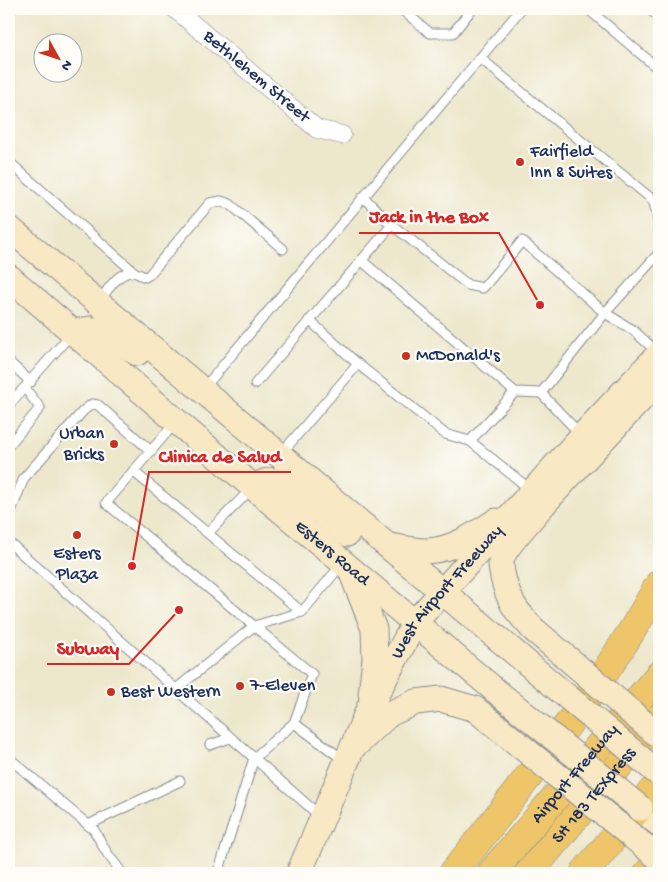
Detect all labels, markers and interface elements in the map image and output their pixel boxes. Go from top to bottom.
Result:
street label: Bethlehem Street [198,26,315,129]
north arrow [32,32,82,82]
text: N [57,56,75,74]
place label: Fairfield Inn & Suites [529,142,614,184]
marker: Fairfield Inn & Suites [514,156,526,168]
callout: Jack in the Box [359,199,499,233]
text: Jack in the Box [368,207,490,230]
place label: McDonald's [416,346,501,367]
marker: McDonald's [400,350,412,362]
place label: Urban Bricks [59,424,105,466]
marker: Urban Bricks [108,438,120,450]
callout: Clinica de Salud [149,438,291,472]
text: Clinica de Salud [158,447,283,470]
street label: Esters Road [290,516,375,592]
street label: West Airport Freeway [387,521,508,662]
marker: Esters Plaza [71,529,83,541]
place label: Esters Plaza [53,544,102,586]
callout: Subway [47,630,129,664]
text: Subway [57,639,120,662]
place label: 7-Eleven [249,676,316,697]
marker: 7-Eleven [234,680,246,692]
place label: Best Western [120,682,221,703]
marker: Best Western [105,686,117,698]
street label: Airport Freeway [527,720,623,828]
street label: SH 183 TEXpress [548,742,641,848]

